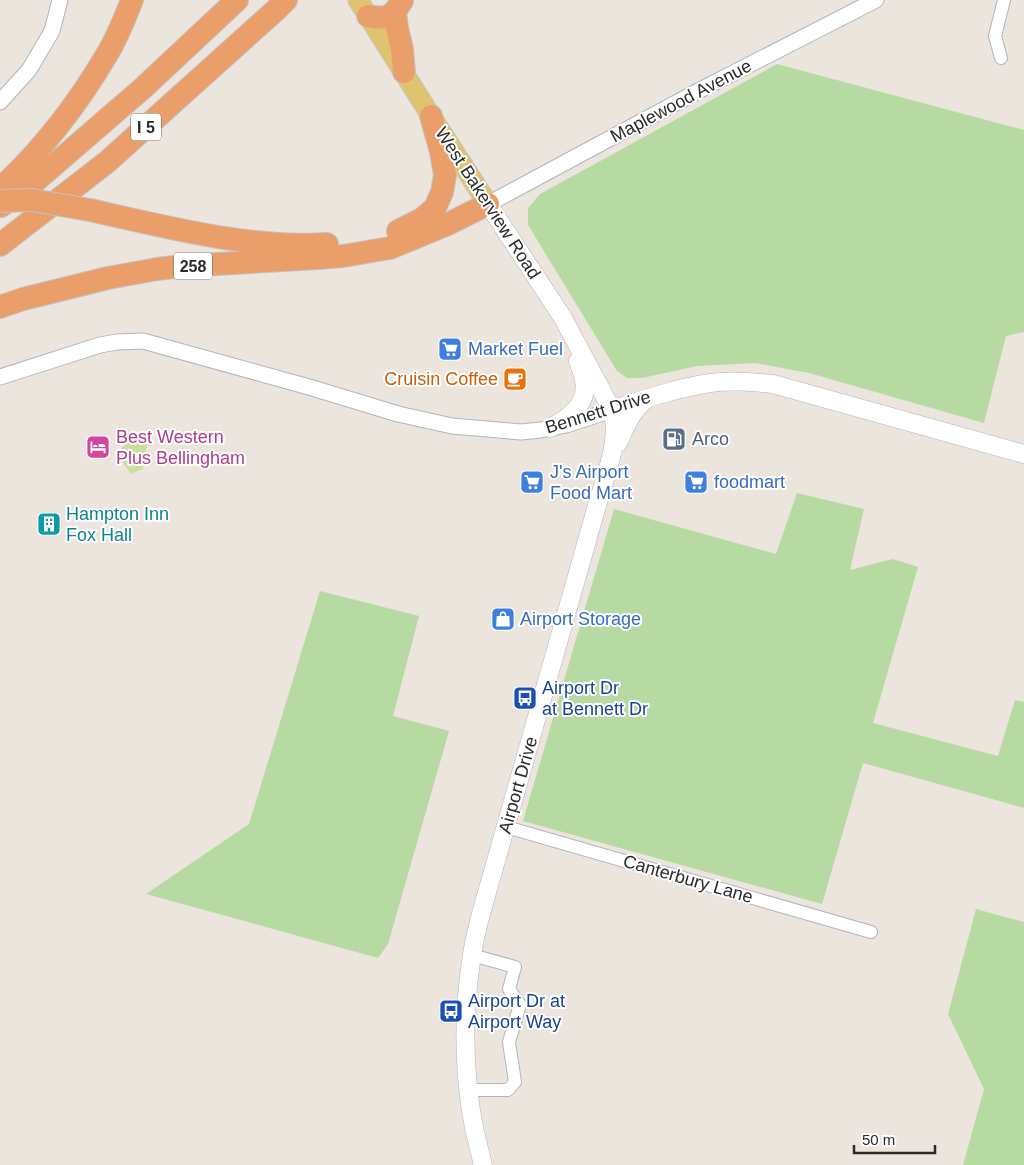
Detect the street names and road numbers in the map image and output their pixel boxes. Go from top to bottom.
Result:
street label: Maplewood Avenue [607,55,755,147]
road number: I 5 [131,114,161,140]
street label: West Bakerview Road [431,123,545,283]
road number: 258 [174,252,212,280]
street label: Bennett Drive [543,386,653,438]
street label: Airport Drive [495,734,541,836]
street label: Canterbury Lane [621,851,755,907]

